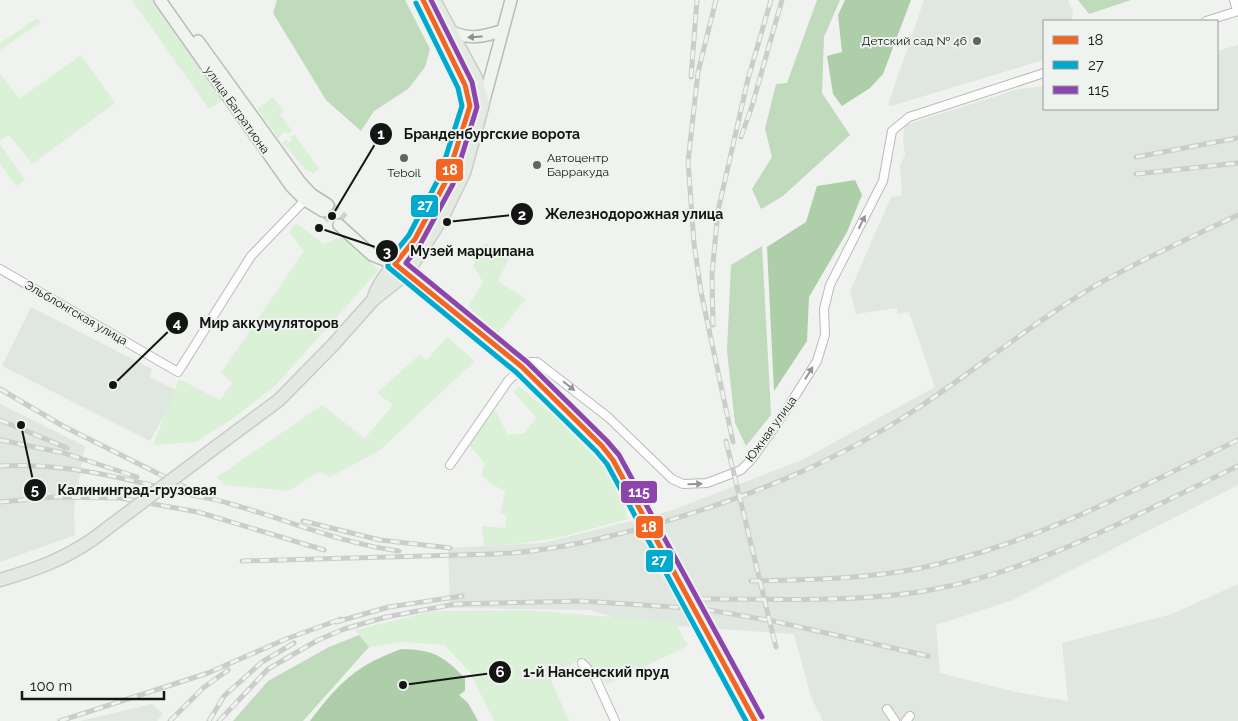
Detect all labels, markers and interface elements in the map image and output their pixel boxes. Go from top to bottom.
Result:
legend [1043,20,1218,110]
text: 18 [1088,31,1103,49]
one-way arrow [467,33,483,41]
place label: Детский сад № 46 [861,34,967,48]
marker: Детский сад № 46 [971,35,983,47]
text: 27 [1088,56,1104,74]
street label: улица Багратиона [202,64,272,156]
text: 115 [1088,81,1109,99]
callout: Бранденбургские ворота [369,120,590,149]
text: 1 [377,125,385,143]
text: Бранденбургские ворота [404,126,580,142]
place label: Автоцентр Барракуда [547,151,609,179]
marker: Teboil [398,152,410,164]
line badge: 18 [435,158,464,182]
marker: Автоцентр Барракуда [531,159,543,171]
text: 18 [442,162,458,178]
place label: Teboil [387,166,421,180]
line badge: 27 [410,194,439,218]
text: 27 [417,197,433,213]
callout: Железнодорожная улица [509,200,734,229]
text: 2 [518,206,526,224]
text: Железнодорожная улица [545,206,723,222]
one-way arrow [858,215,866,229]
callout: Музей марципана [375,237,544,266]
text: 3 [383,243,391,261]
text: Музей марципана [410,243,534,259]
street label: Эльблонгская улица [22,278,130,348]
callout: Мир аккумуляторов [165,308,349,337]
text: 4 [173,314,182,332]
text: Мир аккумуляторов [199,315,339,331]
one-way arrow [805,366,814,380]
one-way arrow [563,381,576,391]
street label: Южная улица [743,393,799,465]
callout: Калининград-грузовая [23,475,227,504]
line badge: 115 [620,480,658,504]
one-way arrow [687,480,703,488]
text: 5 [31,481,39,499]
text: Калининград-грузовая [57,482,217,498]
text: 115 [628,484,650,500]
line badge: 18 [635,515,664,539]
text: 18 [641,519,657,535]
line badge: 27 [645,549,674,573]
text: 27 [651,552,667,568]
callout: 1-й Нансенский пруд [488,657,679,686]
text: 6 [495,663,505,681]
text: 1-й Нансенский пруд [523,664,669,680]
scale bar [22,668,165,700]
text: 100 m [30,677,72,695]

